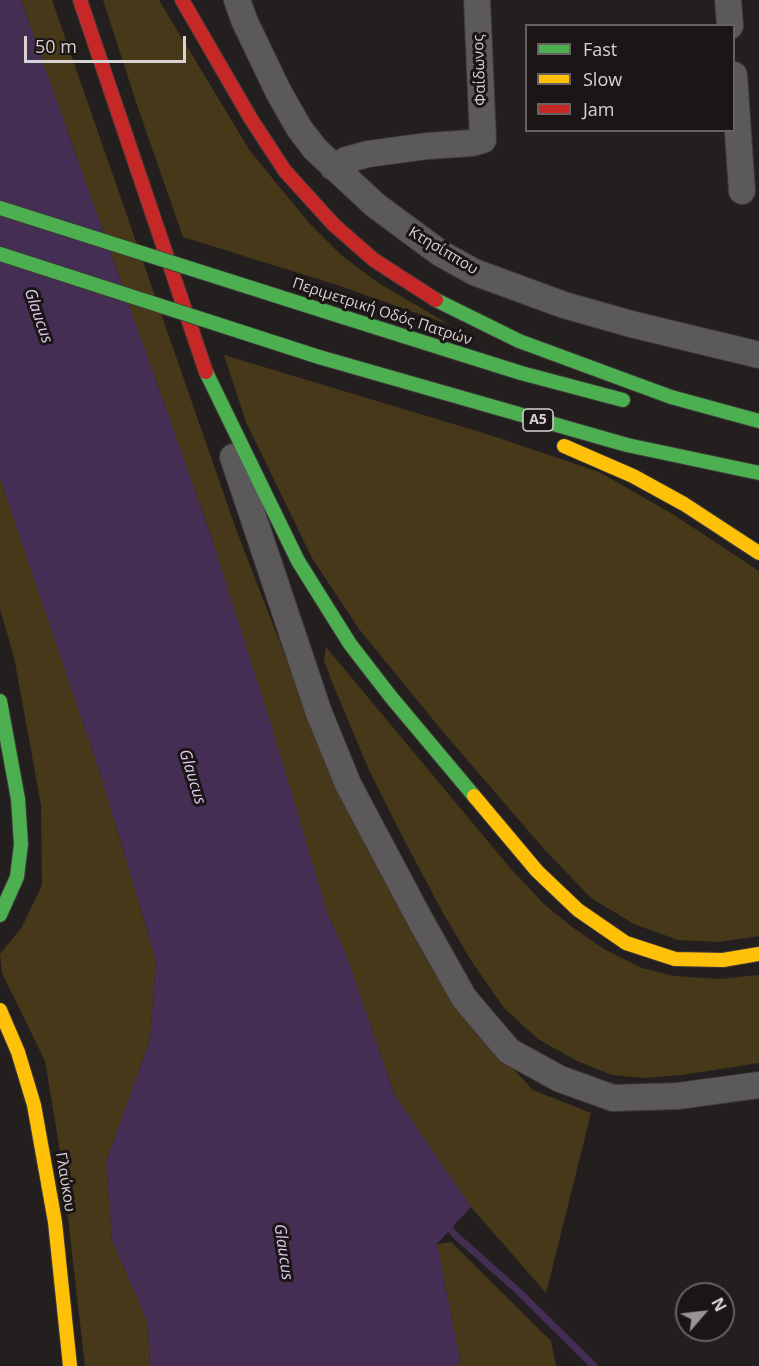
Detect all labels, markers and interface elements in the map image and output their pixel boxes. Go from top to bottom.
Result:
scale bar [27,24,189,62]
legend [525,24,735,132]
text: 50 m [35,34,77,58]
street label: Φαίδωνος [470,34,490,106]
text: Fast [583,37,617,61]
text: Slow [583,67,622,91]
text: Jam [583,97,615,121]
street label: Κτησίππου [405,223,481,279]
street label: Περιμετρική Οδός Πατρών [290,274,474,350]
water label: Glaucus [20,286,56,346]
road number: Α5 [523,409,553,431]
water label: Glaucus [175,747,209,807]
street label: Γλαύκου [51,1151,79,1213]
water label: Glaucus [270,1223,296,1281]
north arrow [675,1282,735,1342]
text: N [706,1294,732,1315]

